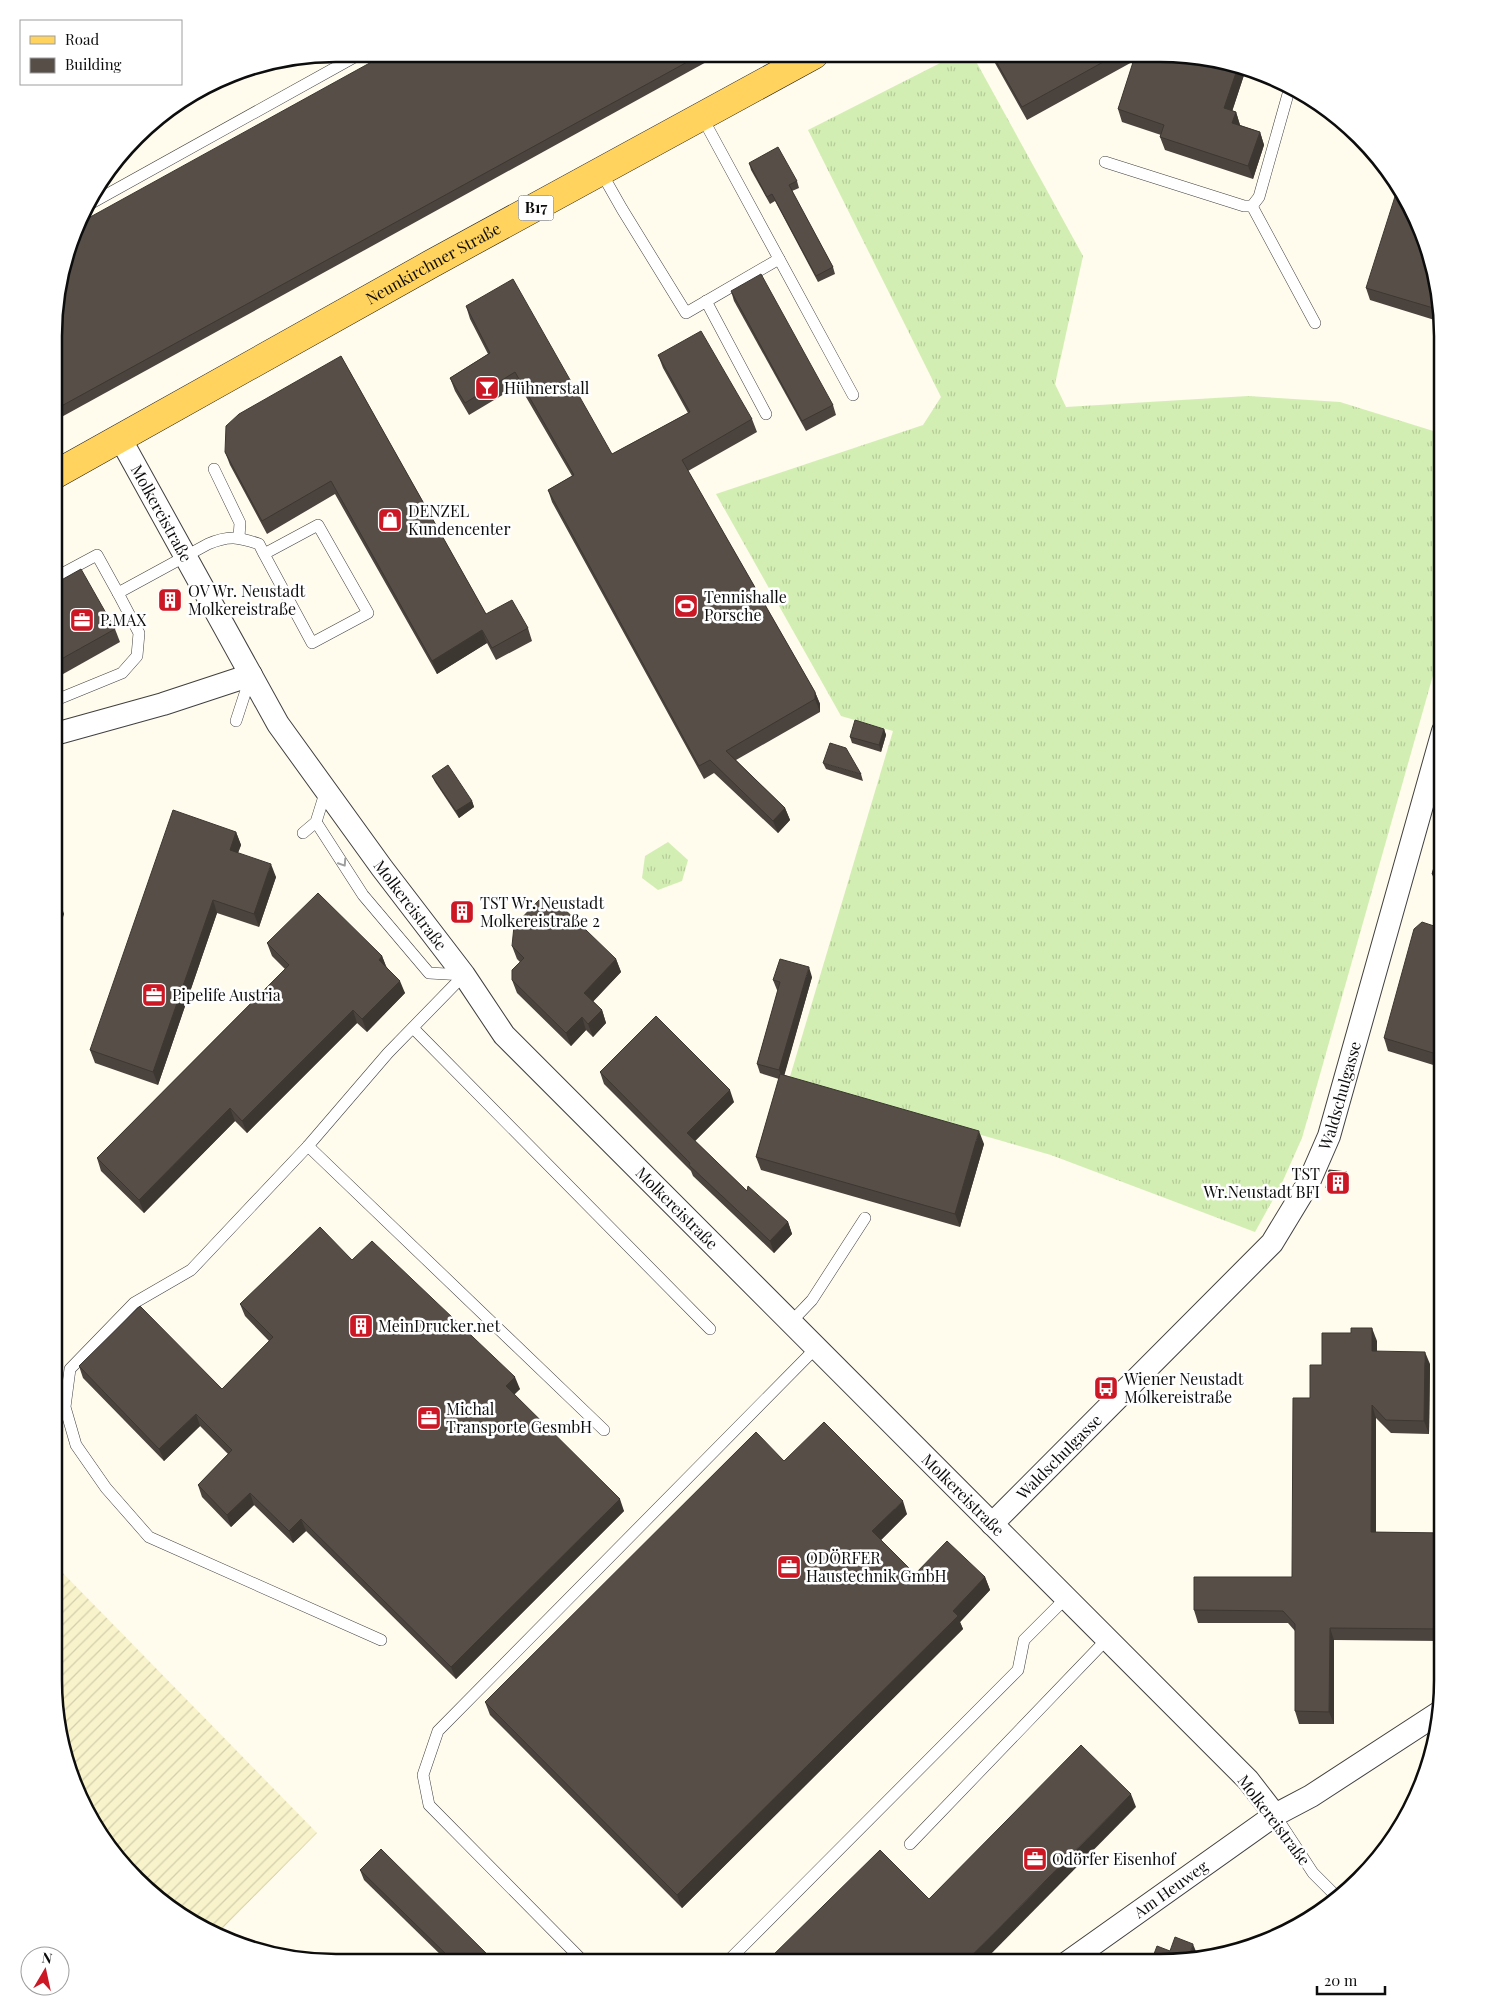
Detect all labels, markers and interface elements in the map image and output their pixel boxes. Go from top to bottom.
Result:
legend [20,20,182,85]
text: Road [65,29,99,49]
text: Building [65,54,122,74]
road number: B17 [518,196,554,220]
street label: Neunkirchner Straße [362,217,504,308]
bar icon: Hühnerstall [474,375,500,401]
place label: Hühnerstall [504,377,590,398]
street label: Molkereistraße [127,461,197,566]
place label: DENZEL Kundencenter [408,500,511,539]
shop icon: DENZEL Kundencenter [377,507,403,533]
place label: OV Wr. Neustadt Molkereistraße [188,580,305,619]
place label: Tennishalle Porsche [704,586,787,625]
building icon: OV Wr. Neustadt Molkereistraße [157,587,183,613]
sports icon: Tennishalle Porsche [673,593,699,619]
office icon: P.MAX [69,607,95,633]
place label: P.MAX [100,609,147,630]
street label: Molkereistraße [369,855,452,954]
one-way arrow [337,858,346,867]
place label: TST Wr. Neustadt Molkereistraße 2 [480,892,604,931]
building icon: TST Wr. Neustadt Molkereistraße 2 [449,899,475,925]
office icon: Pipelife Austria [141,982,167,1008]
place label: Pipelife Austria [172,984,281,1005]
street label: Waldschulgasse [1313,1039,1365,1154]
street label: Molkereistraße [632,1162,723,1254]
place label: TST Wr.Neustadt BFI [1202,1163,1320,1202]
building icon: TST Wr.Neustadt BFI [1325,1170,1351,1196]
building icon: MeinDrucker.net [348,1313,374,1339]
place label: MeinDrucker.net [378,1315,500,1336]
place label: Wiener Neustadt Molkereistraße [1123,1368,1244,1407]
bus stop icon: Wiener Neustadt Molkereistraße [1093,1375,1119,1401]
place label: Michal Transporte GesmbH [446,1398,592,1437]
office icon: Michal Transporte GesmbH [416,1405,442,1431]
street label: Waldschulgasse [1011,1409,1106,1504]
street label: Molkereistraße [918,1449,1009,1540]
place label: ODÖRFER Haustechnik GmbH [806,1547,947,1586]
office icon: ODÖRFER Haustechnik GmbH [776,1554,802,1580]
street label: Molkereistraße [1233,1770,1315,1869]
office icon: Odörfer Eisenhof [1022,1846,1048,1872]
place label: Odörfer Eisenhof [1052,1848,1177,1869]
street label: Am Heuweg [1128,1855,1212,1923]
north arrow [20,1946,70,1996]
text: N [41,1947,54,1968]
scale bar [1317,1964,1384,1996]
text: 20 m [1324,1970,1358,1990]

